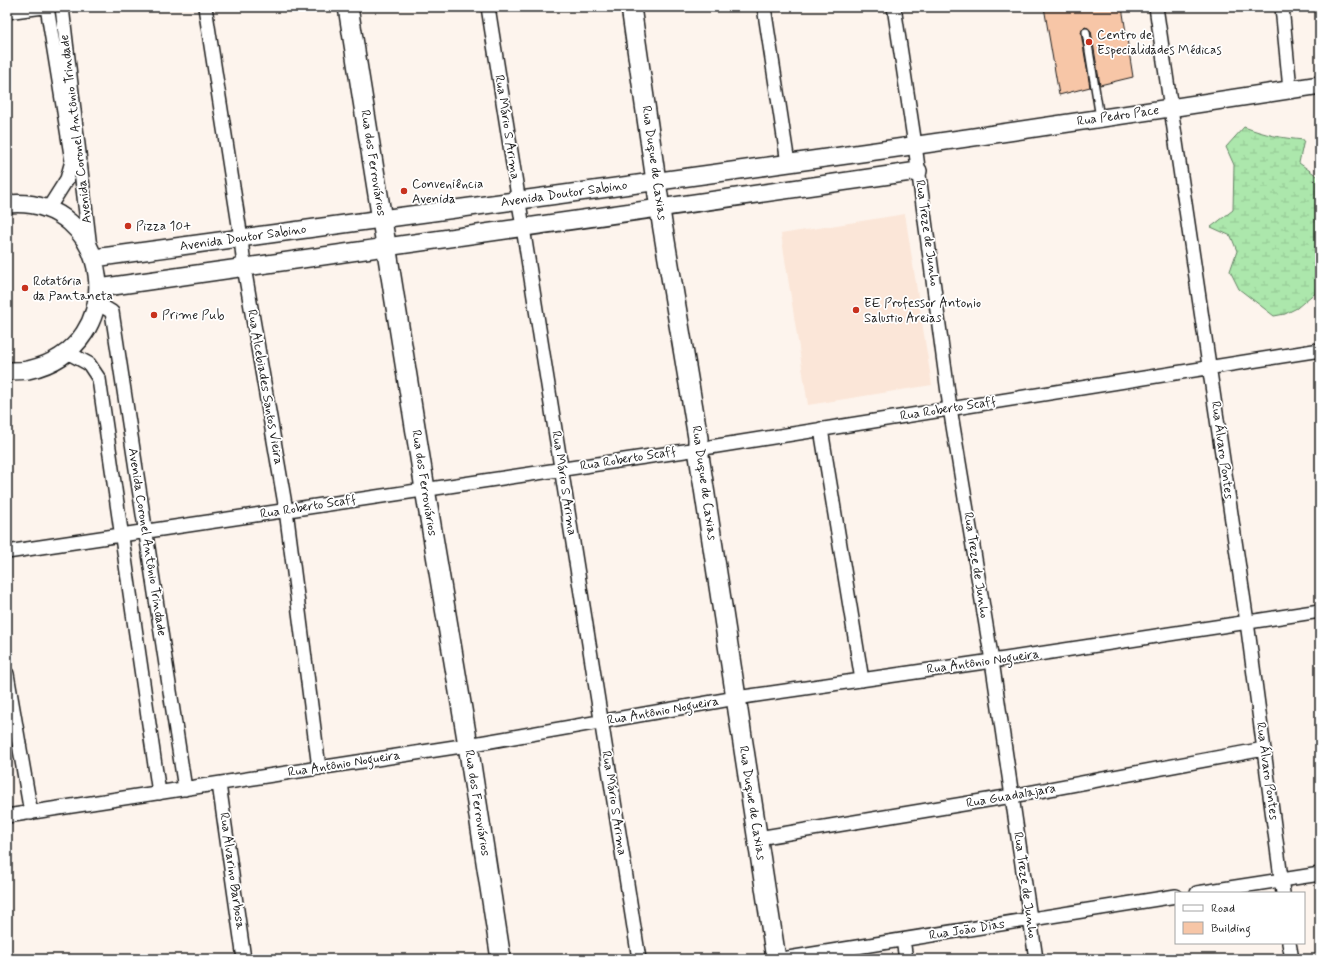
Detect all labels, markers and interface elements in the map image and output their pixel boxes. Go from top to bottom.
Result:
place label: Centro de Especialidades Médicas [1097,27,1222,59]
street label: Avenida Coronel Antônio Trindade [56,33,96,224]
marker: Centro de Especialidades Médicas [1084,37,1094,47]
street label: Rua Mário S Arima [490,74,524,180]
street label: Rua Pedro Pace [1076,102,1160,130]
street label: Rua Duque de Caxias [638,105,671,222]
street label: Rua dos Ferroviários [356,109,390,217]
place label: Conveniência Avenida [412,176,483,208]
street label: Avenida Doutor Sabino [500,177,629,211]
street label: Rua Treze de Junho [911,179,943,288]
marker: Conveniência Avenida [399,186,409,196]
place label: Pizza 10+ [136,218,192,235]
marker: Pizza 10+ [123,221,133,231]
street label: Avenida Doutor Sabino [179,221,308,255]
place label: Rotatória da Pantaneta [33,273,113,305]
marker: Rotatória da Pantaneta [20,283,30,293]
place label: EE Professor Antonio Salustio Areias [864,295,981,327]
marker: EE Professor Antonio Salustio Areias [851,305,861,315]
place label: Prime Pub [162,307,225,324]
street label: Rua Alcebiades Santos Vieira [243,308,287,466]
marker: Prime Pub [149,310,159,320]
street label: Rua Roberto Scaff [899,393,997,425]
street label: Rua Álvaro Pontes [1207,400,1238,500]
street label: Rua Duque de Caxias [688,425,721,542]
street label: Rua dos Ferroviários [407,429,441,537]
street label: Rua Mário S Arima [547,430,581,536]
street label: Rua Roberto Scaff [579,443,677,475]
street label: Avenida Coronel Antônio Trindade [124,447,170,637]
street label: Rua Roberto Scaff [259,491,357,523]
street label: Rua Treze de Junho [959,511,993,620]
street label: Rua Antônio Nogueira [926,646,1041,680]
street label: Rua Antônio Nogueira [606,693,721,731]
street label: Rua Álvaro Pontes [1252,721,1283,821]
street label: Rua Duque de Caxias [735,745,769,862]
street label: Rua Antônio Nogueira [287,747,402,783]
street label: Rua dos Ferroviários [460,749,494,857]
street label: Rua Mário S Arima [597,750,631,856]
street label: Rua Guadalajara [965,780,1057,812]
street label: Rua Alvarino Barbosa [215,811,249,931]
street label: Rua Treze de Junho [1009,831,1041,940]
legend [1175,892,1305,944]
text: Road [1211,901,1235,917]
street label: Rua João Dias [928,916,1006,944]
text: Building [1211,921,1251,938]

